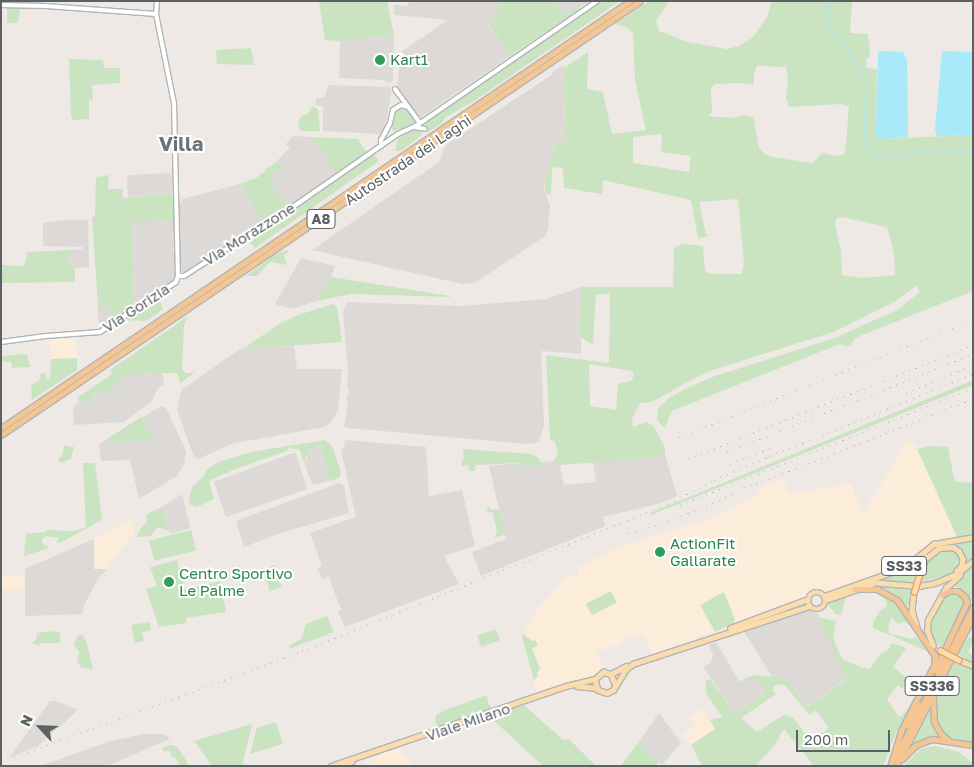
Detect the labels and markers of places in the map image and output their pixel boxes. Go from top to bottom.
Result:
place label: Kart1 [390,51,428,69]
marker: Kart1 [374,54,386,66]
place label: ActionFit Gallarate [670,534,736,569]
marker: ActionFit Gallarate [654,546,666,558]
place label: Centro Sportivo Le Palme [179,564,293,599]
marker: Centro Sportivo Le Palme [163,576,175,588]

